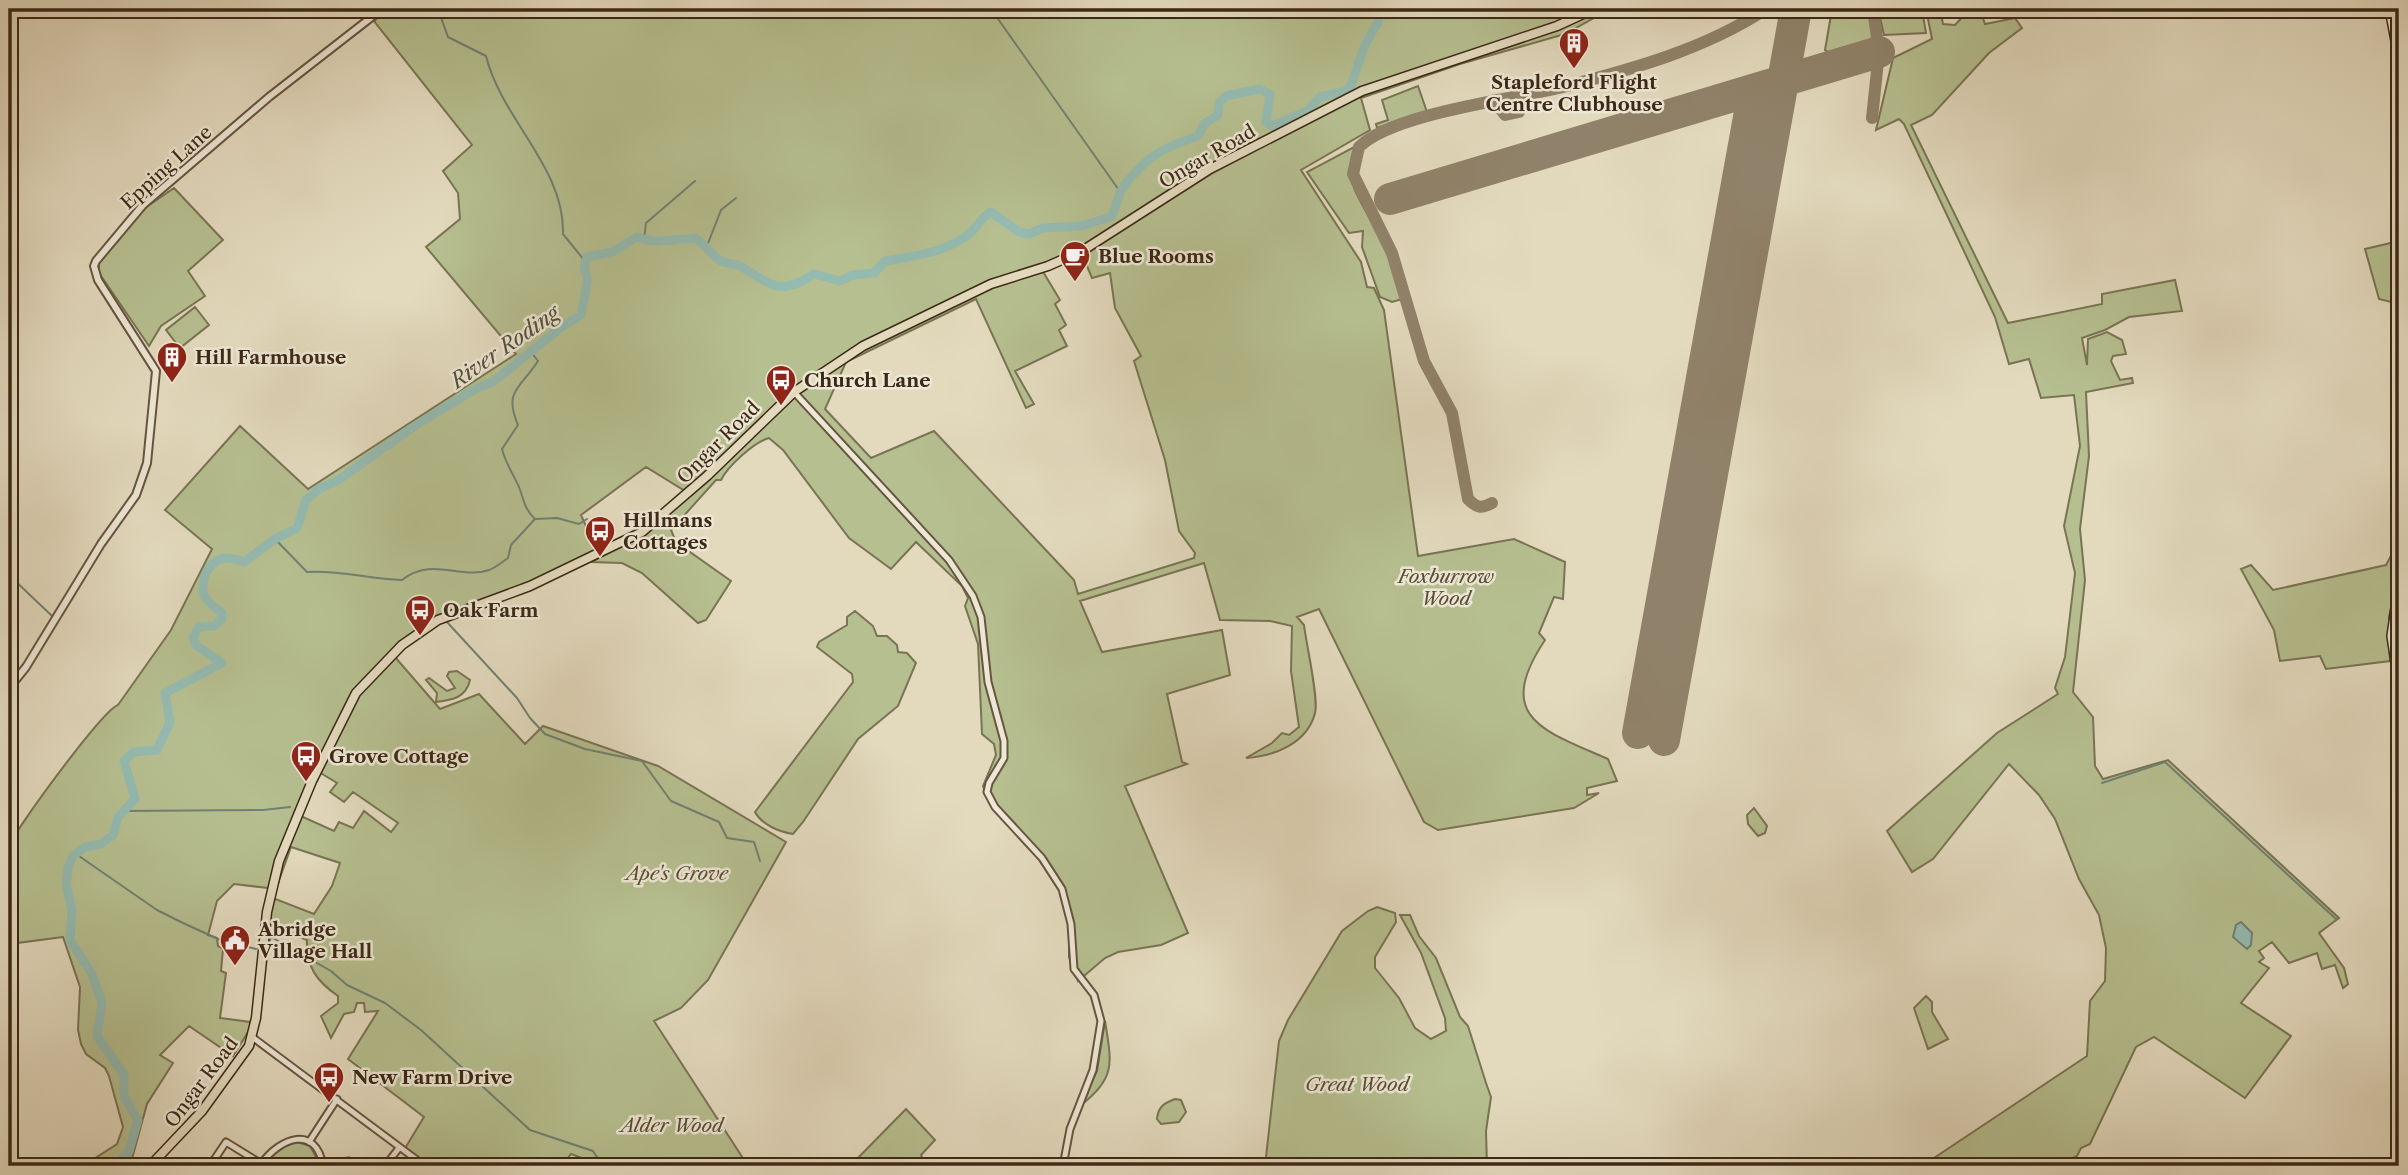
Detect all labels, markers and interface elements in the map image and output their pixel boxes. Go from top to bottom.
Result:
building icon: Stapleford Flight Centre Clubhouse [1557,26,1591,70]
place label: Stapleford Flight Centre Clubhouse [1485,71,1663,116]
street label: Ongar Road [1155,119,1260,193]
street label: Epping Lane [116,121,216,214]
cafe icon: Blue Rooms [1058,239,1092,283]
place label: Blue Rooms [1098,245,1214,268]
water label: River Roding [444,299,566,394]
building icon: Hill Farmhouse [155,340,189,384]
place label: Hill Farmhouse [195,346,346,369]
bus stop icon: Church Lane [764,363,798,407]
place label: Church Lane [804,369,931,392]
street label: Ongar Road [672,396,765,488]
place label: Hillmans Cottages [623,509,712,554]
bus stop icon: Hillmans Cottages [583,514,617,558]
park label: Foxburrow Wood [1396,565,1494,610]
bus stop icon: Oak Farm [403,593,437,637]
place label: Oak Farm [443,599,539,622]
bus stop icon: Grove Cottage [289,739,323,783]
place label: Grove Cottage [329,745,469,768]
park label: Ape's Grove [623,862,729,885]
place label: Abridge Village Hall [257,918,373,963]
public building icon: Abridge Village Hall [218,923,252,967]
street label: Ongar Road [160,1032,243,1132]
bus stop icon: New Farm Drive [312,1060,346,1104]
place label: New Farm Drive [352,1066,512,1089]
park label: Great Wood [1305,1073,1411,1096]
park label: Alder Wood [618,1114,725,1137]

